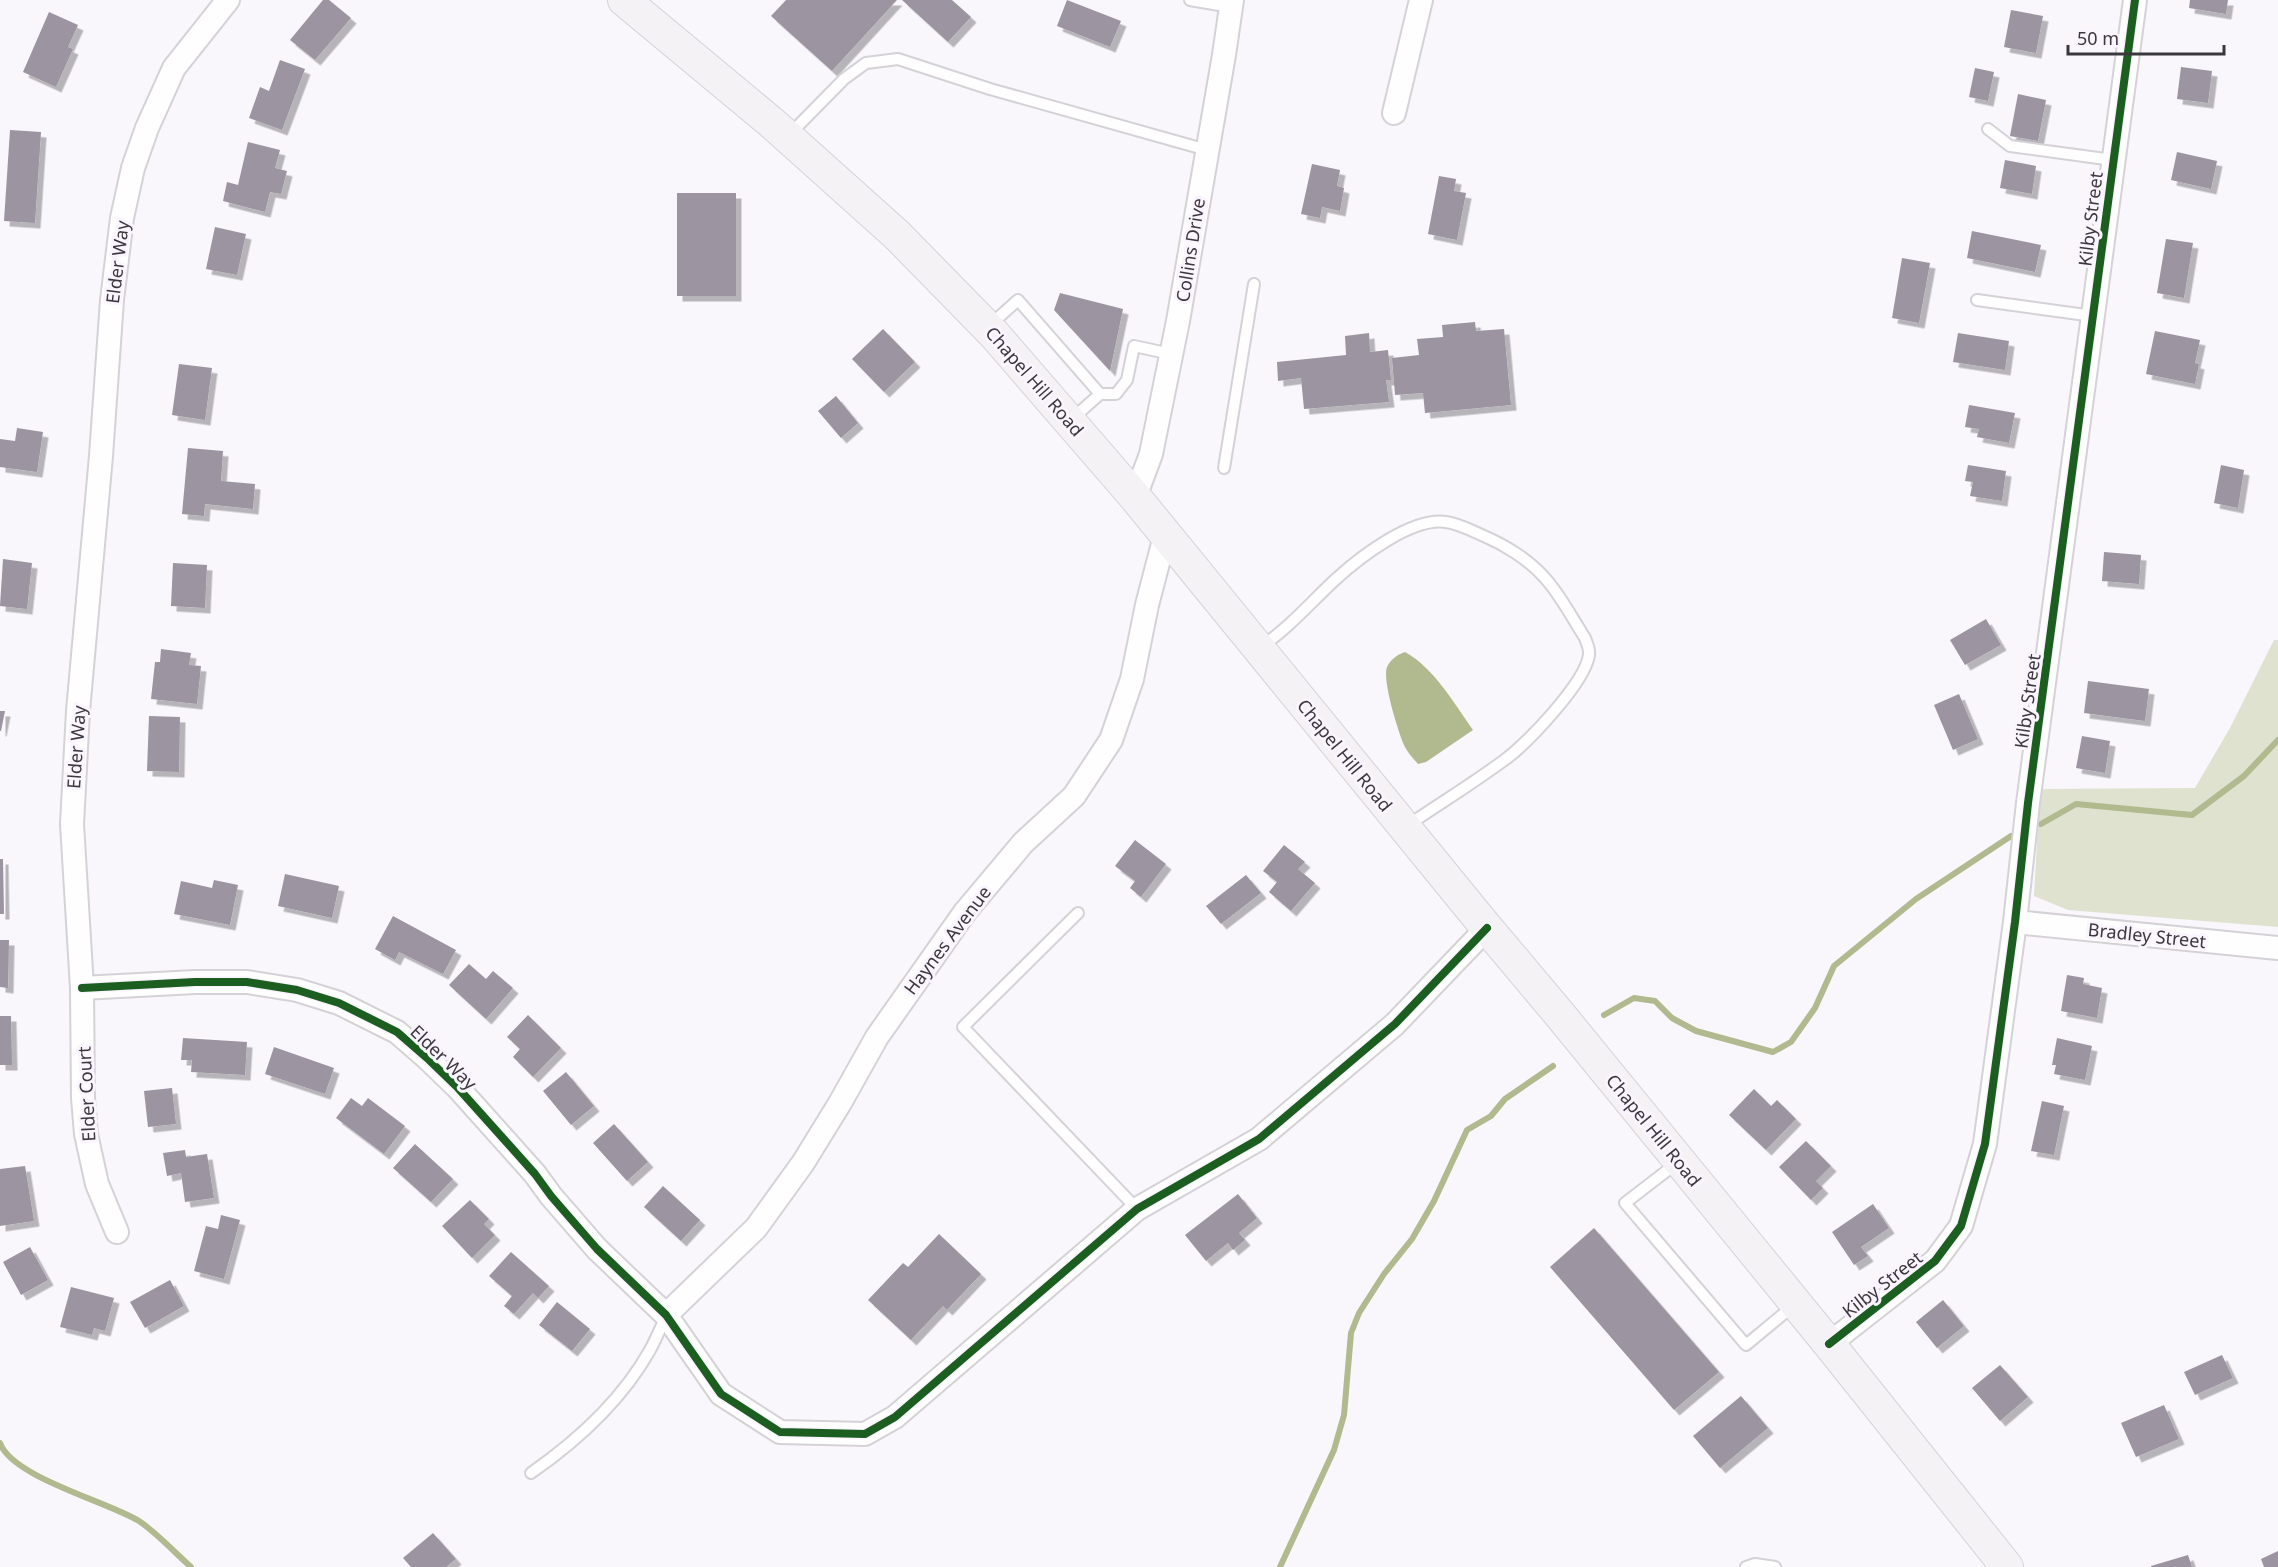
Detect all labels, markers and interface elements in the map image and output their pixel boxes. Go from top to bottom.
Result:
scale bar [2068,18,2224,56]
text: 50 m [2077,26,2119,50]
street label: Kilby Street [2072,170,2108,268]
street label: Collins Drive [1170,196,1210,304]
street label: Elder Way [100,218,134,305]
street label: Chapel Hill Road [981,321,1089,441]
street label: Kilby Street [2008,652,2046,750]
street label: Chapel Hill Road [1292,694,1398,816]
street label: Elder Way [61,704,91,790]
street label: Haynes Avenue [898,881,996,999]
street label: Bradley Street [2087,917,2208,953]
street label: Elder Way [406,1019,483,1095]
street label: Elder Court [71,1045,100,1142]
street label: Chapel Hill Road [1601,1069,1707,1191]
street label: Kilby Street [1837,1245,1927,1323]

